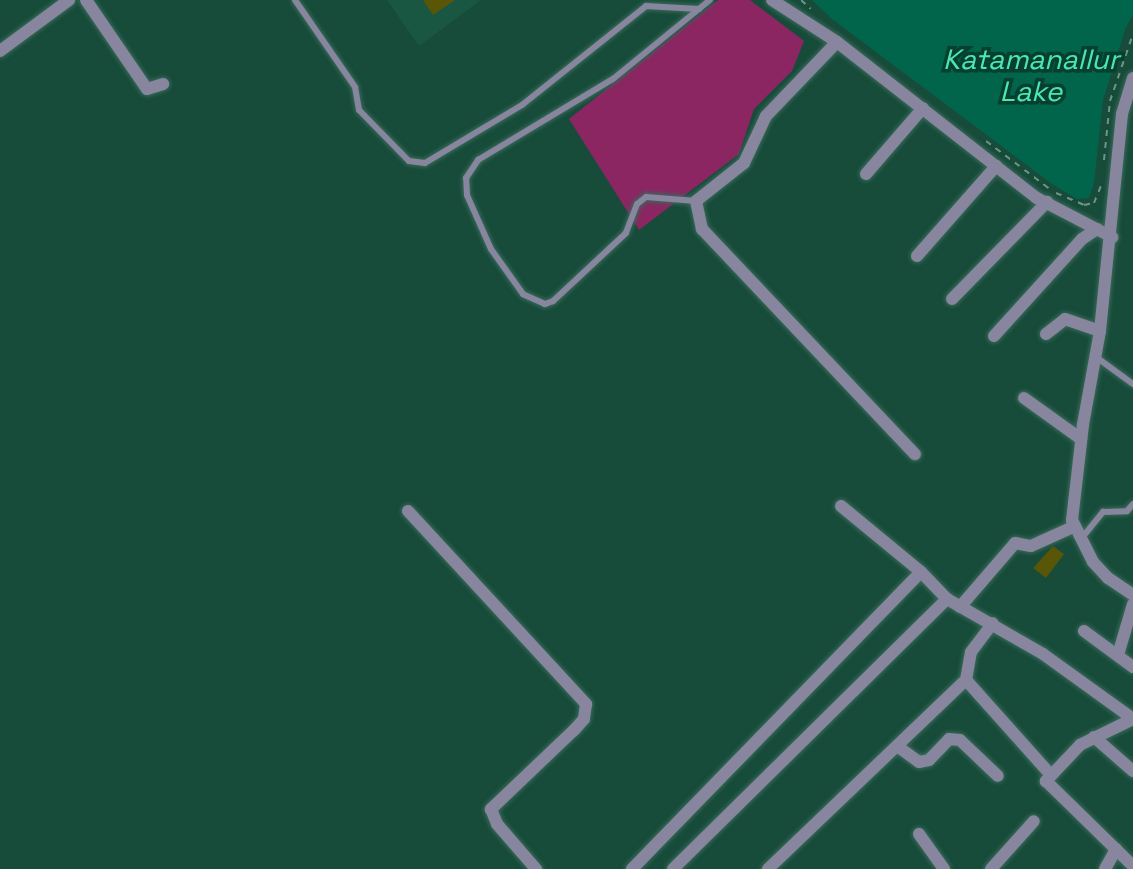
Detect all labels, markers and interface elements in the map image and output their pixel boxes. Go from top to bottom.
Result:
water label: Katamanallur Lake [943,42,1119,108]

